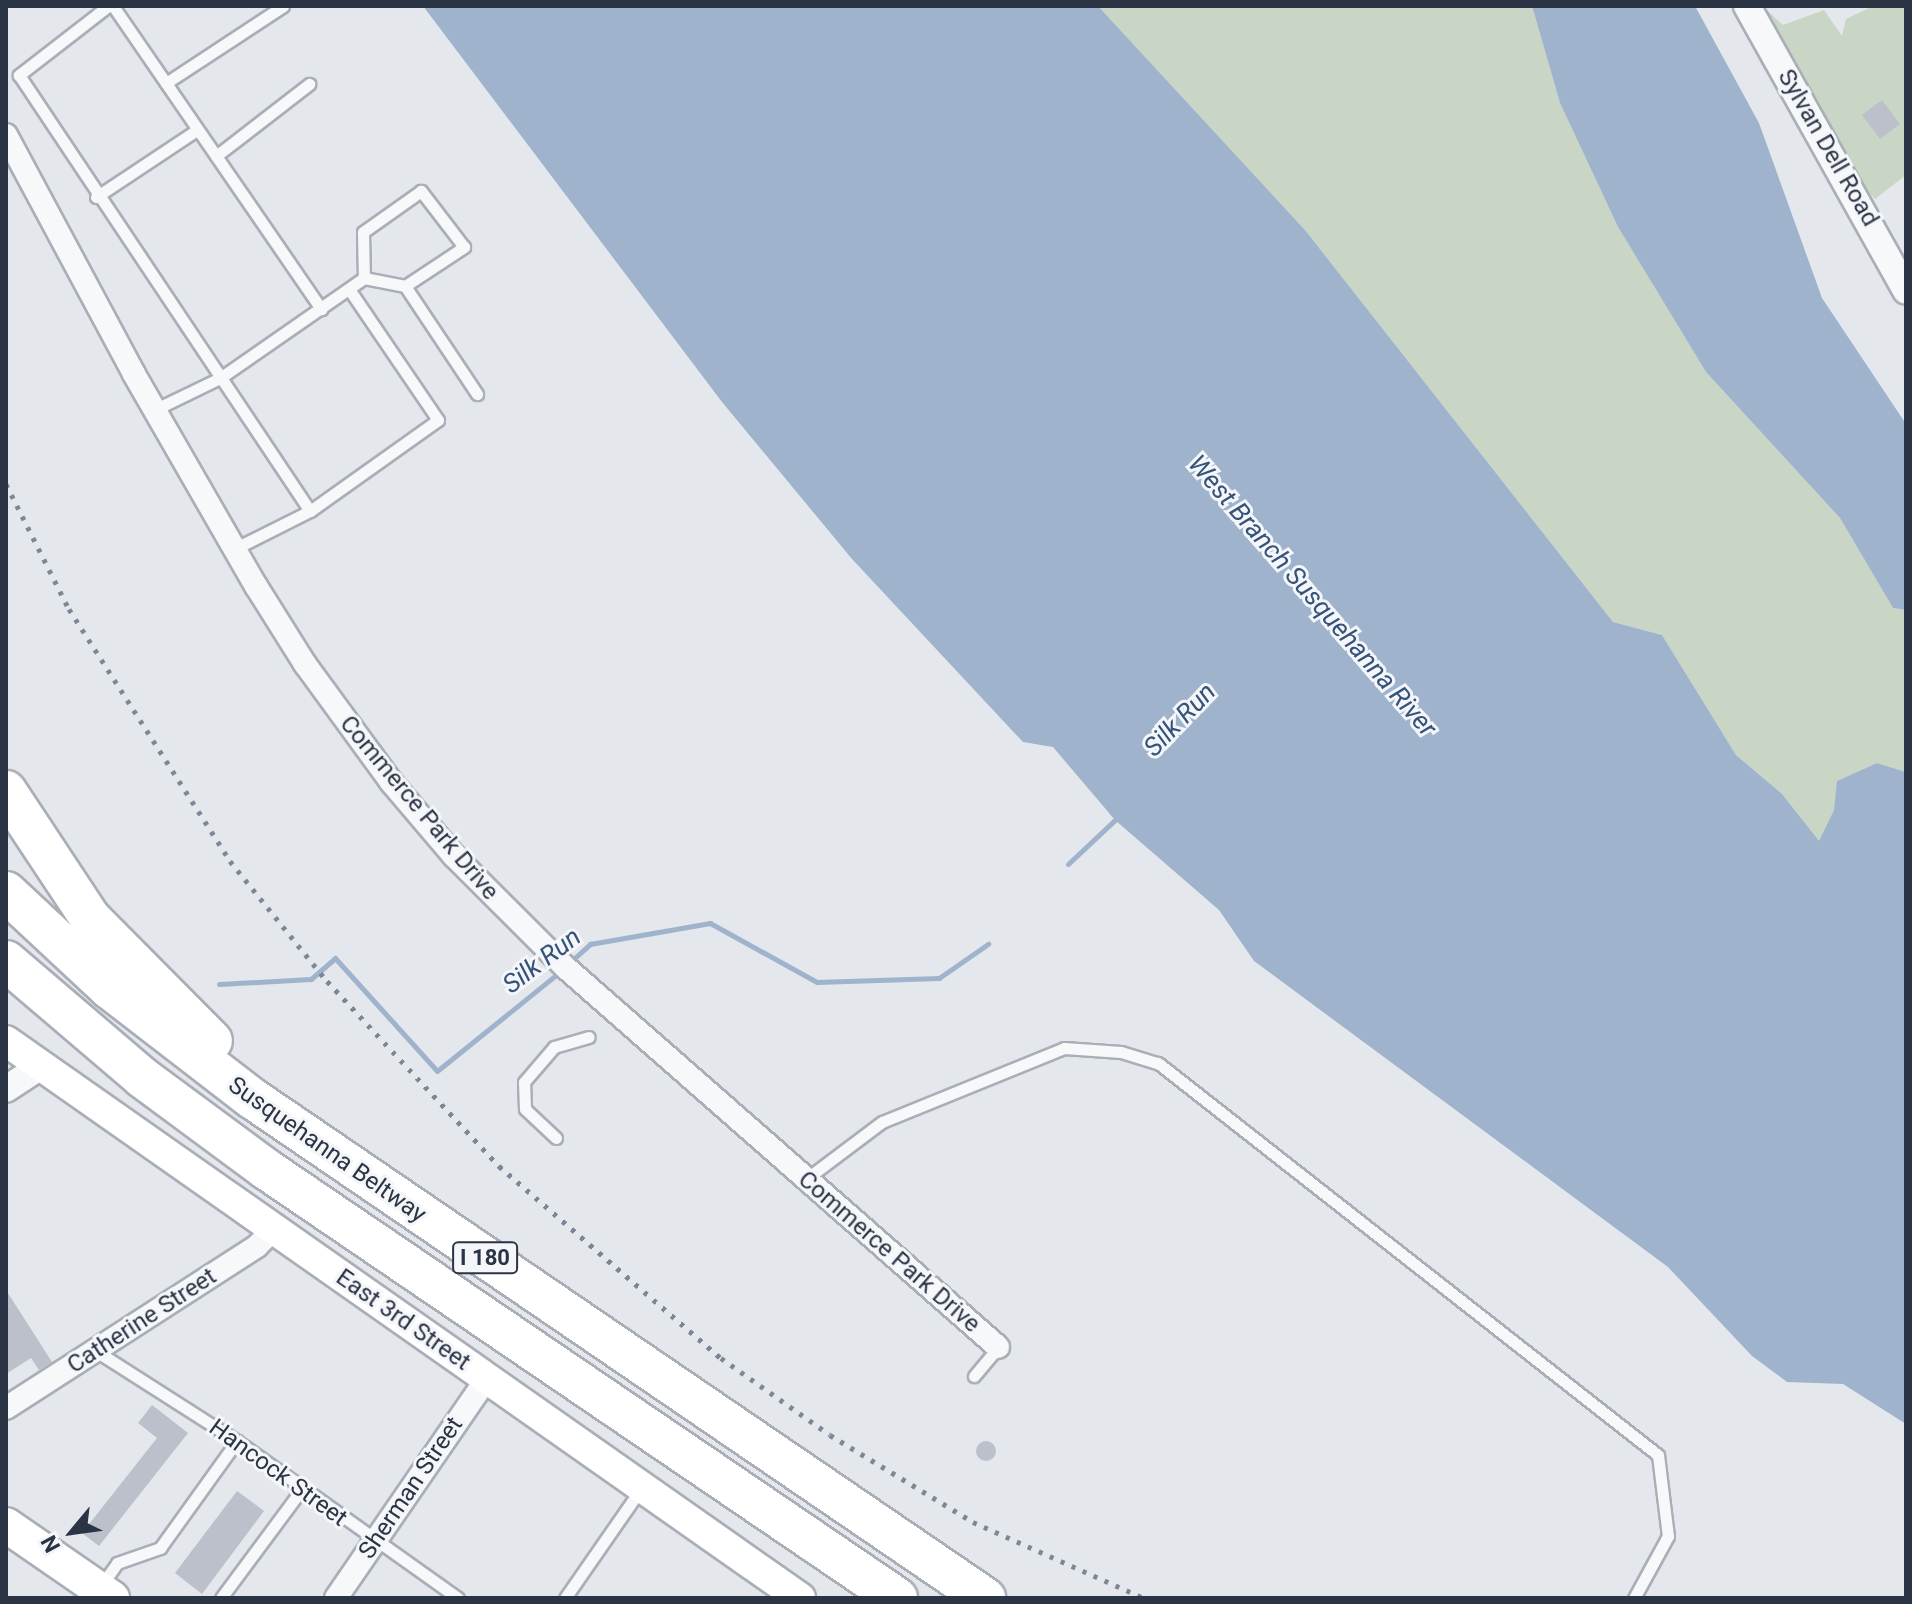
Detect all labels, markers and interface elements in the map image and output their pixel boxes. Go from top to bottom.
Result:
street label: Sylvan Dell Road [1771,64,1885,232]
water label: West Branch Susquehanna River [1181,449,1443,743]
water label: Silk Run [1138,677,1222,763]
street label: Commerce Park Drive [334,710,504,906]
water label: Silk Run [497,922,587,1000]
street label: Susquehanna Beltway [223,1071,431,1229]
street label: Commerce Park Drive [792,1165,986,1339]
road number: I 180 [451,1240,519,1276]
street label: Catherine Street [62,1262,222,1380]
street label: East 3rd Street [330,1263,476,1377]
street label: Sherman Street [353,1412,469,1564]
street label: Hancock Street [203,1413,353,1533]
north arrow [32,1492,112,1572]
text: N [36,1531,65,1557]

